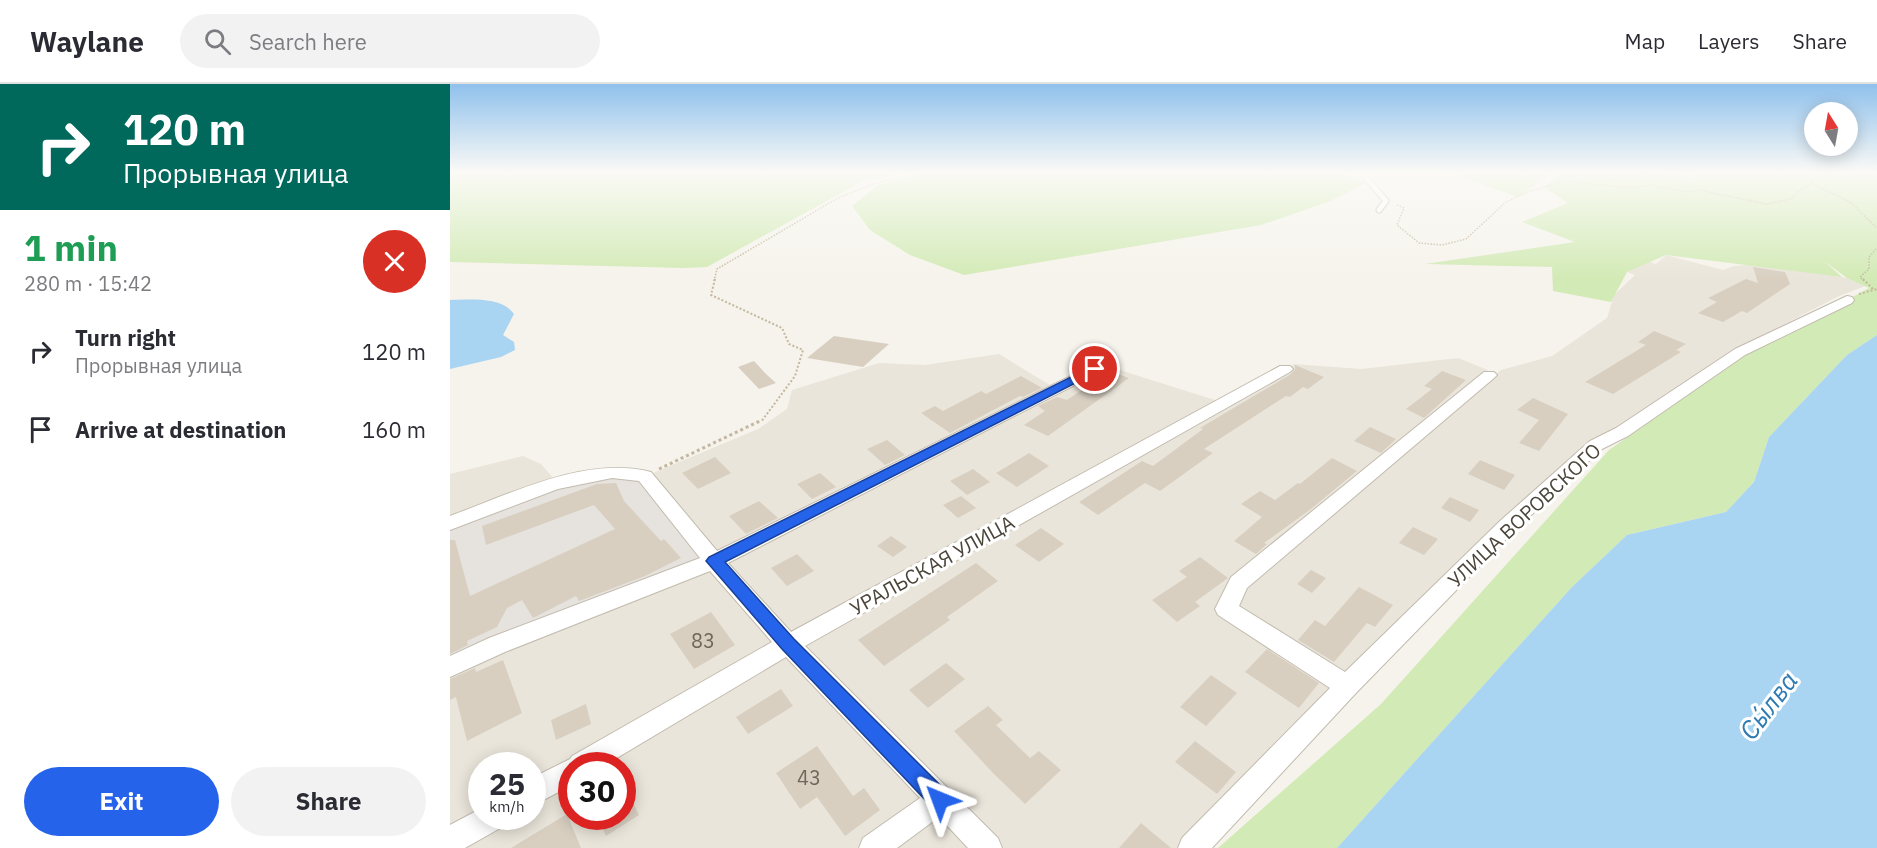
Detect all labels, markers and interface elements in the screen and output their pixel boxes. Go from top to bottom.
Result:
search box [180,14,600,68]
text: Waylane [30,23,144,60]
icon: search [201,25,234,58]
text: Search here [249,27,367,56]
text: Map [1625,27,1665,55]
text: Layers [1698,27,1760,55]
text: Share [1793,27,1847,55]
text: 120 m [123,102,246,157]
north arrow [1804,102,1858,156]
map controls [1804,102,1858,156]
icon: right [24,108,102,186]
text: Прорывная улица [123,155,349,190]
text: 1 min [24,224,118,271]
button: close [363,230,426,293]
text: 280 m · 15:42 [24,270,152,297]
text: Turn right [75,323,176,352]
icon: right [24,335,57,368]
text: 120 m [362,337,426,366]
pin [1069,343,1120,394]
text: Прорывная улица [75,352,242,379]
icon: arrive [1078,352,1111,385]
icon: arrive [24,413,57,446]
text: Arrive at destination [75,415,286,444]
text: 160 m [362,415,426,444]
street label: УЛИЦА ВОРОВСКОГО [1442,437,1606,593]
street label: УРАЛЬСКАЯ УЛИЦА [845,508,1019,622]
house number: 83 [691,627,715,654]
water label: Сы́лва [1731,664,1805,746]
speed limit sign: 30 [558,752,636,830]
text: 25 [489,764,525,803]
house number: 43 [797,764,821,791]
button: Exit [24,767,219,836]
button: Share [231,767,426,836]
position arrow [908,768,972,832]
text: km/h [489,797,525,816]

